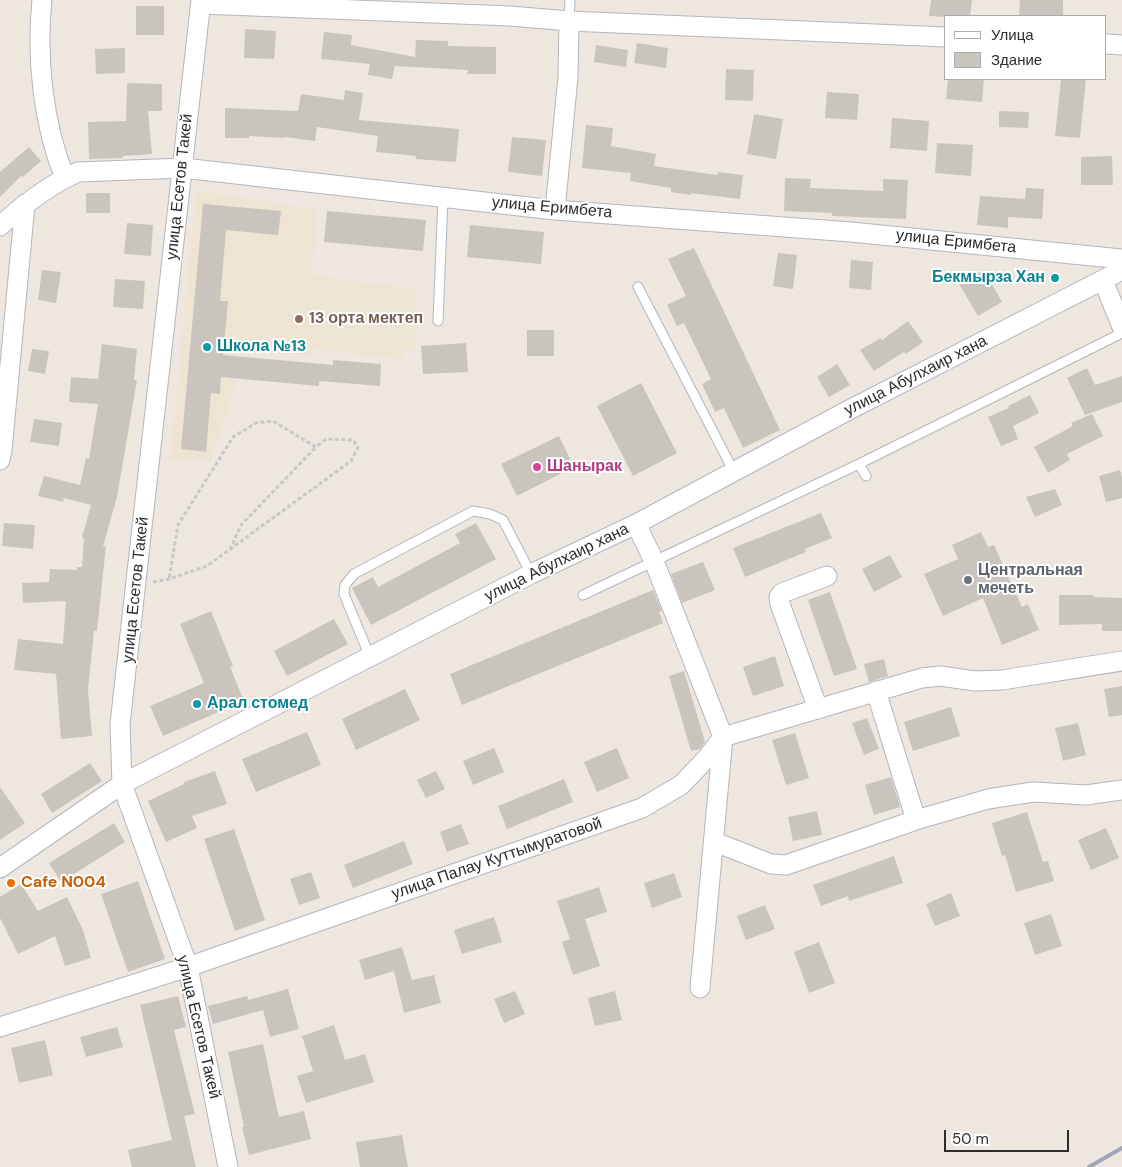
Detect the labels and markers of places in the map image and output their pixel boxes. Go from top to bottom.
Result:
place label: Бекмырза Хан [932,268,1045,288]
marker: Бекмырза Хан [1049,272,1061,284]
place label: 13 орта мектеп [309,309,423,329]
marker: 13 орта мектеп [293,313,305,325]
place label: Школа №13 [217,337,306,357]
marker: Школа №13 [201,341,213,353]
place label: Шанырак [547,457,622,477]
marker: Шанырак [531,461,543,473]
place label: Центральная мечеть [978,561,1083,599]
marker: Центральная мечеть [962,574,974,586]
place label: Арал стомед [207,694,308,714]
marker: Арал стомед [191,698,203,710]
place label: Cafe N004 [21,873,106,893]
marker: Cafe N004 [5,877,17,889]

